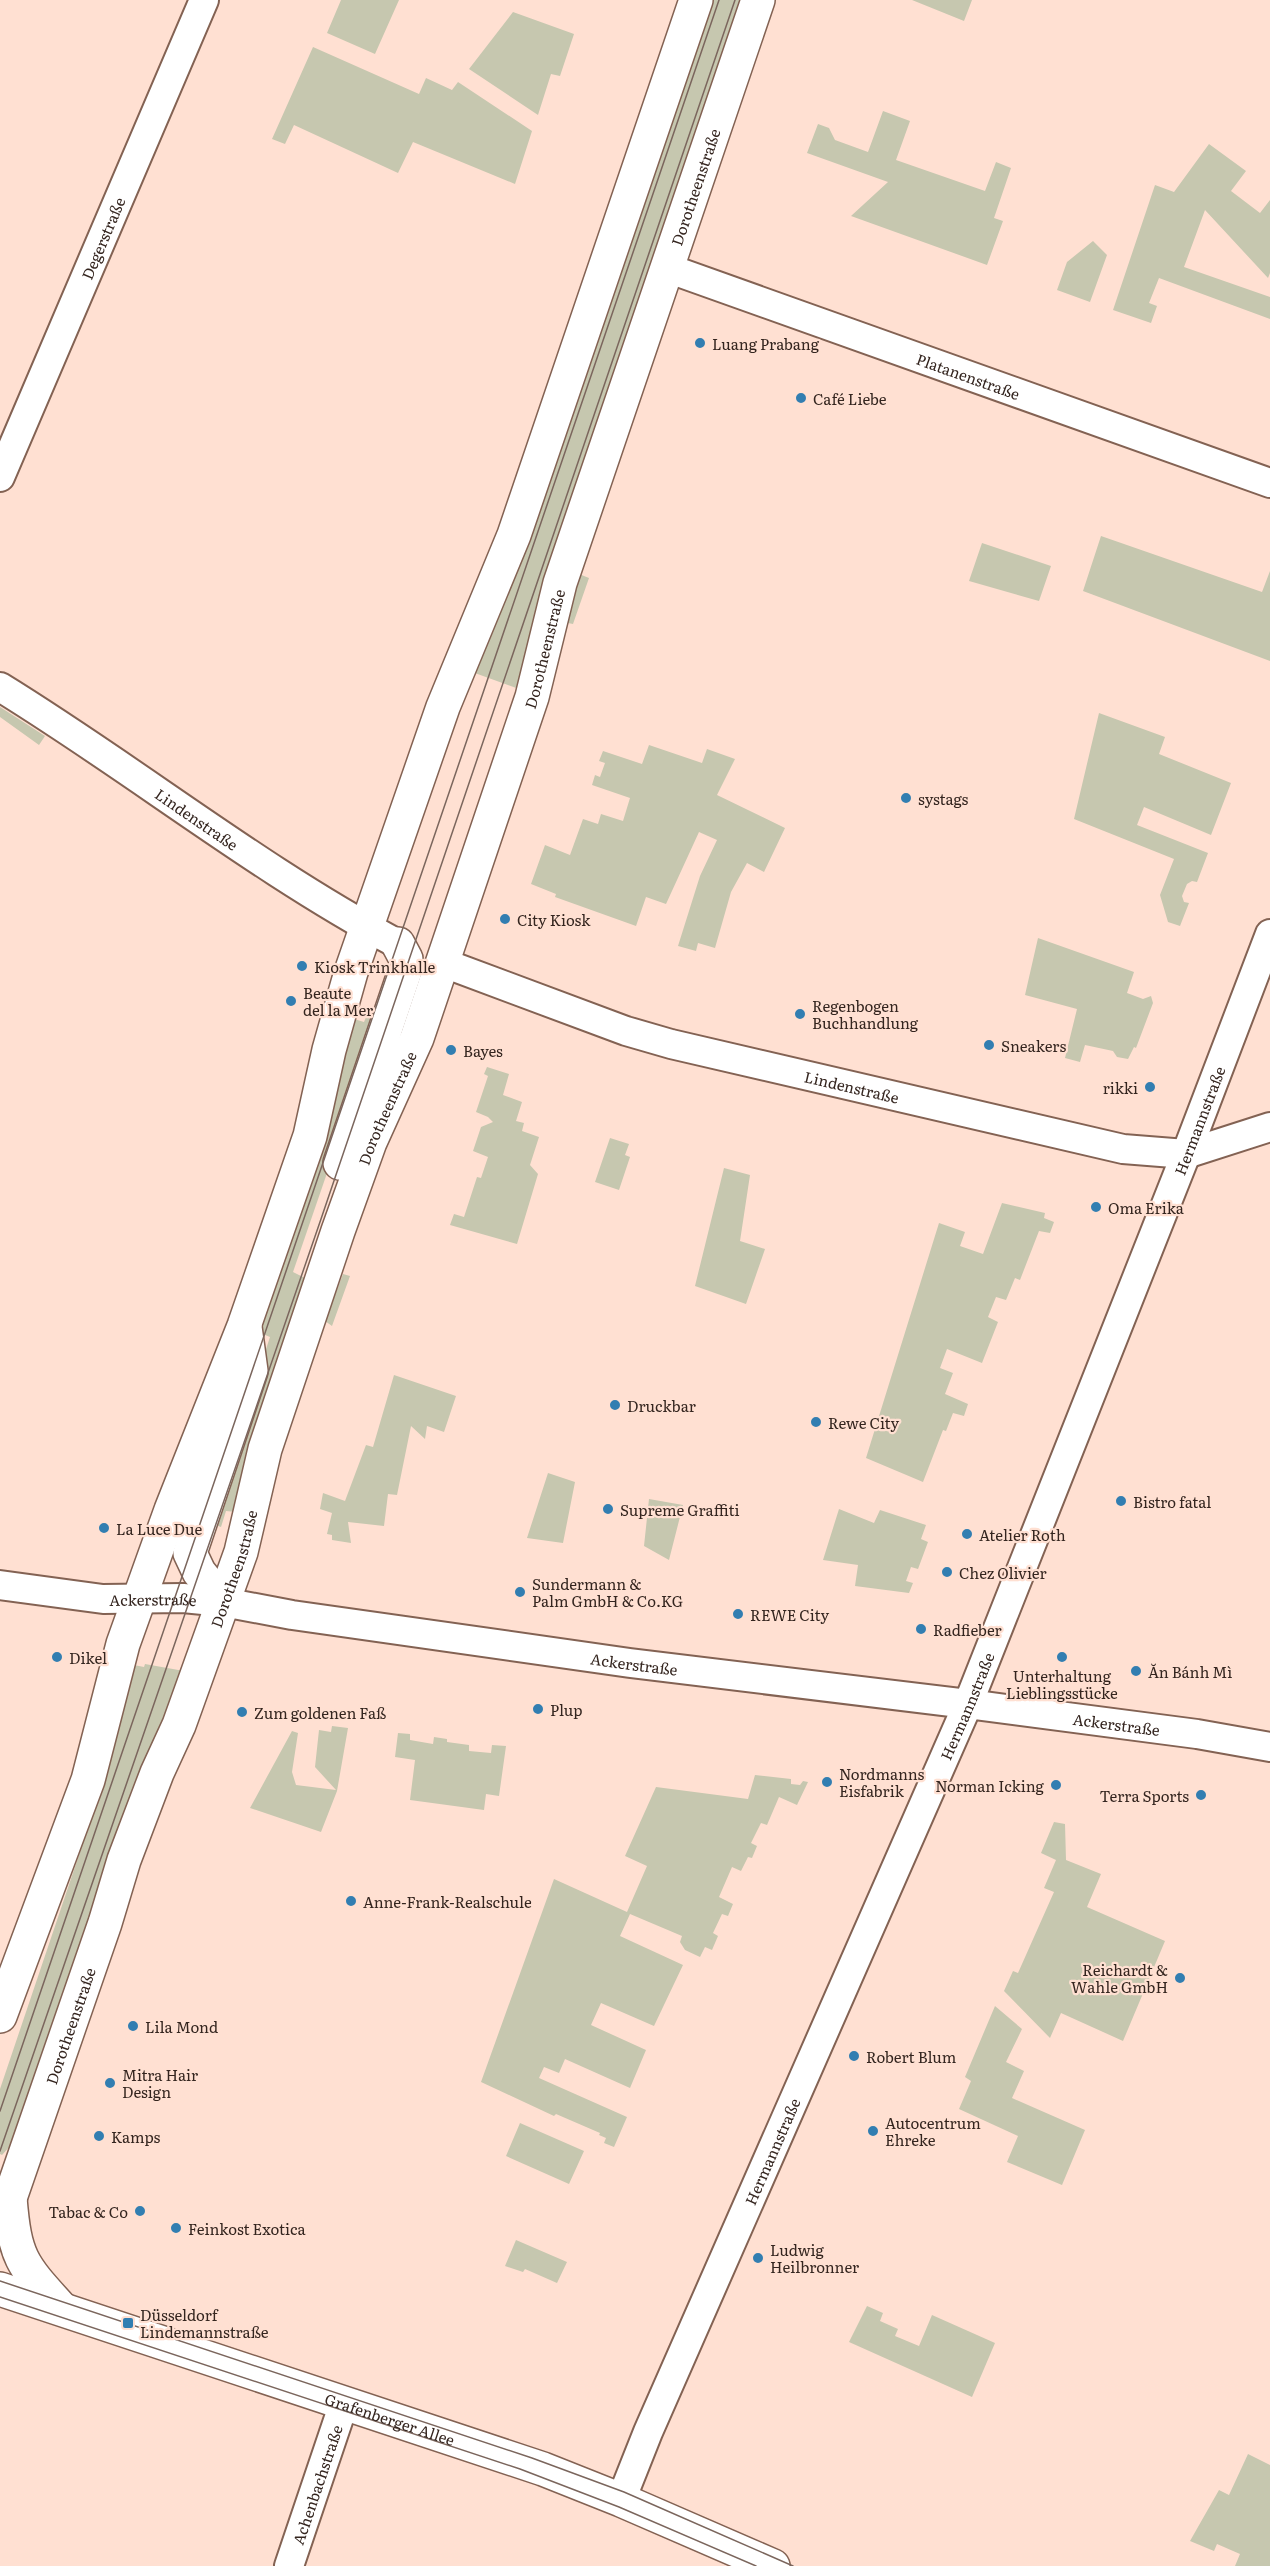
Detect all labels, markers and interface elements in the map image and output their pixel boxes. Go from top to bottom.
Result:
street label: Dorotheenstraße [664,125,725,248]
street label: Degerstraße [74,193,130,283]
place label: Luang Prabang [712,332,820,355]
marker: Luang Prabang [693,336,707,350]
street label: Platanenstraße [914,346,1024,405]
place label: Café Liebe [813,387,887,410]
marker: Café Liebe [794,391,808,405]
street label: Dorotheenstraße [517,586,570,711]
street label: Lindenstraße [151,782,244,855]
place label: systags [918,787,969,810]
marker: systags [899,791,913,805]
place label: City Kiosk [517,908,591,931]
marker: City Kiosk [498,912,512,926]
place label: Kiosk Trinkhalle [314,955,436,978]
marker: Kiosk Trinkhalle [295,959,309,973]
place label: Beaute del la Mer [303,981,373,1021]
marker: Beaute del la Mer [284,994,298,1008]
place label: Regenbogen Buchhandlung [812,994,919,1034]
marker: Regenbogen Buchhandlung [793,1007,807,1021]
place label: Sneakers [1001,1034,1066,1057]
marker: Sneakers [982,1038,996,1052]
place label: Bayes [463,1039,503,1062]
marker: Bayes [444,1043,458,1057]
street label: Dorotheenstraße [351,1047,421,1168]
street label: Hermannstraße [1167,1062,1230,1178]
street label: Lindenstraße [802,1064,902,1108]
place label: rikki [1103,1076,1138,1099]
marker: rikki [1143,1080,1157,1094]
place label: Oma Erika [1108,1196,1185,1219]
marker: Oma Erika [1089,1200,1103,1214]
place label: Druckbar [627,1394,696,1417]
marker: Druckbar [608,1398,622,1412]
place label: Rewe City [828,1411,900,1434]
marker: Rewe City [809,1415,823,1429]
place label: Bistro fatal [1133,1490,1211,1513]
marker: Bistro fatal [1114,1494,1128,1508]
place label: Supreme Graffiti [620,1498,740,1521]
marker: Supreme Graffiti [601,1502,615,1516]
street label: Dorotheenstraße [203,1507,262,1630]
place label: La Luce Due [116,1517,203,1540]
marker: La Luce Due [97,1521,111,1535]
place label: Atelier Roth [979,1523,1066,1546]
marker: Atelier Roth [960,1527,974,1541]
place label: Chez Olivier [959,1561,1047,1584]
marker: Chez Olivier [940,1565,954,1579]
place label: Sundermann & Palm GmbH & Co.KG [532,1572,683,1612]
marker: Sundermann & Palm GmbH & Co.KG [513,1585,527,1599]
street label: Ackerstraße [109,1586,198,1611]
place label: REWE City [750,1603,829,1626]
marker: REWE City [731,1607,745,1621]
place label: Radfieber [933,1618,1002,1641]
marker: Radfieber [914,1622,928,1636]
place label: Dikel [69,1646,107,1669]
street label: Ackerstraße [589,1646,679,1680]
street label: Hermannstraße [933,1648,999,1763]
marker: Dikel [50,1650,64,1664]
marker: Unterhaltung Lieblingsstücke [1055,1650,1069,1664]
place label: Ăn Bánh Mì [1148,1660,1232,1683]
place label: Unterhaltung Lieblingsstücke [1006,1664,1118,1704]
marker: Ăn Bánh Mì [1129,1664,1143,1678]
place label: Plup [550,1698,583,1721]
place label: Zum goldenen Faß [254,1701,386,1724]
marker: Plup [531,1702,545,1716]
marker: Zum goldenen Faß [235,1705,249,1719]
street label: Ackerstraße [1072,1706,1162,1741]
place label: Nordmanns Eisfabrik [839,1762,925,1802]
place label: Norman Icking [935,1774,1045,1797]
marker: Nordmanns Eisfabrik [820,1775,834,1789]
marker: Norman Icking [1049,1778,1063,1792]
place label: Terra Sports [1100,1784,1189,1807]
marker: Terra Sports [1194,1788,1208,1802]
place label: Anne-Frank-Realschule [363,1890,532,1913]
marker: Anne-Frank-Realschule [344,1894,358,1908]
place label: Reichardt & Wahle GmbH [1071,1958,1168,1998]
street label: Dorotheenstraße [39,1964,100,2087]
marker: Reichardt & Wahle GmbH [1173,1971,1187,1985]
place label: Lila Mond [145,2015,218,2038]
marker: Lila Mond [126,2019,140,2033]
place label: Robert Blum [866,2045,957,2068]
marker: Robert Blum [847,2049,861,2063]
place label: Mitra Hair Design [122,2063,198,2103]
marker: Mitra Hair Design [103,2076,117,2090]
street label: Hermannstraße [738,2094,805,2208]
place label: Autocentrum Ehreke [885,2111,981,2151]
marker: Autocentrum Ehreke [866,2124,880,2138]
place label: Kamps [111,2125,160,2148]
marker: Kamps [92,2129,106,2143]
place label: Tabac & Co [48,2200,128,2223]
marker: Tabac & Co [133,2204,147,2218]
place label: Feinkost Exotica [188,2217,307,2240]
marker: Feinkost Exotica [169,2221,183,2235]
place label: Ludwig Heilbronner [770,2238,859,2278]
marker: Ludwig Heilbronner [751,2251,765,2265]
place label: Düsseldorf Lindemannstraße [140,2303,269,2343]
marker: Düsseldorf Lindemannstraße [121,2316,135,2330]
street label: Grafenberger Allee [322,2386,458,2451]
street label: Achenbachstraße [286,2421,347,2547]

